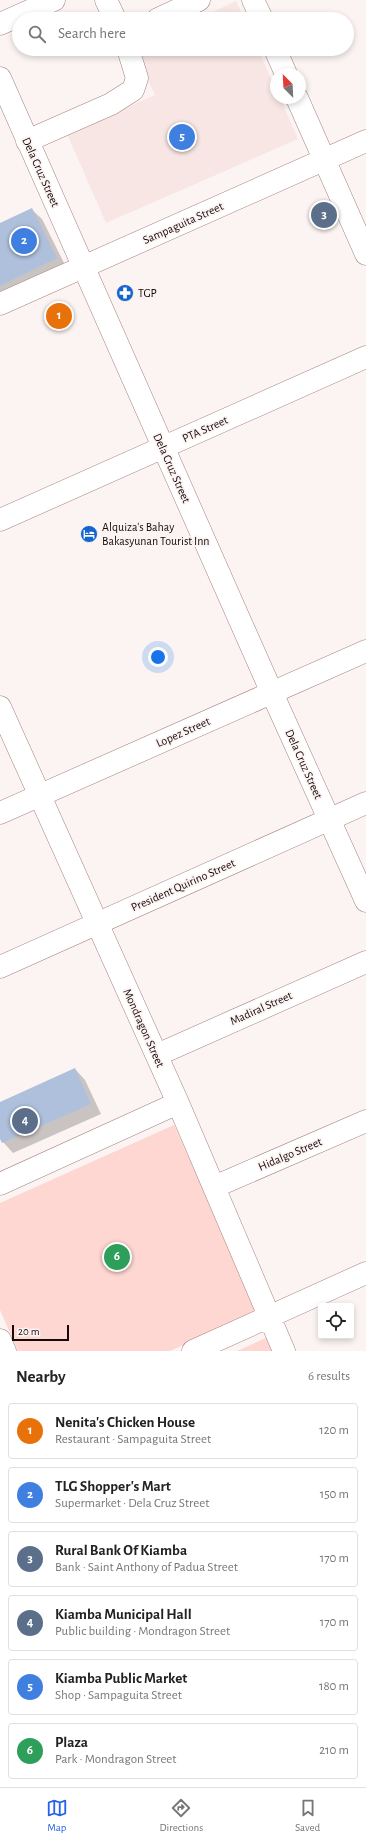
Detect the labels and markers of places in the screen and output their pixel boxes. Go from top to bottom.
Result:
pin: 5 [169,122,195,152]
pin: 3 [311,200,337,230]
pin: 2 [11,226,37,256]
pharmacy icon: TGP [115,283,135,303]
place label: TGP [138,287,157,299]
pin: 1 [46,301,72,331]
place label: Alquiza's Bahay Bakasyunan Tourist Inn [102,521,210,548]
hotel icon: Alquiza's Bahay Bakasyunan Tourist Inn [79,524,99,544]
pin: 4 [12,1106,38,1136]
pin: 6 [104,1242,130,1272]

